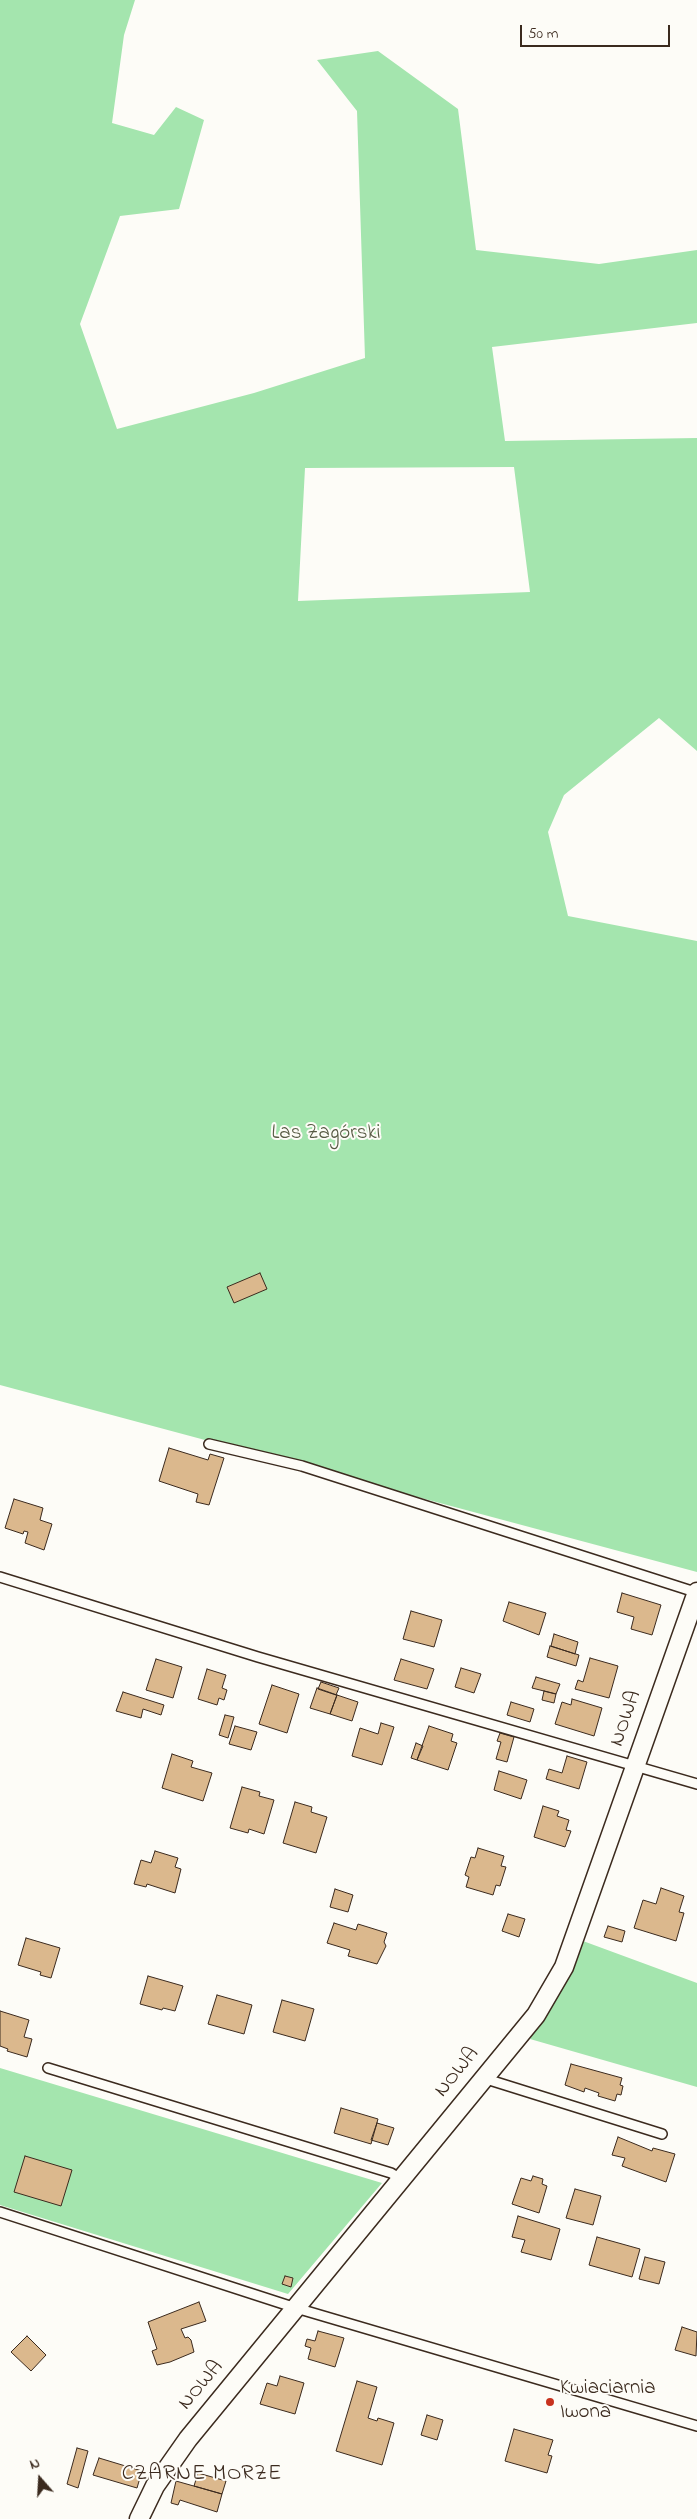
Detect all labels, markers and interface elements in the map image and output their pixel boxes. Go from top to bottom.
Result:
scale bar [522,15,672,47]
text: 50 m [528,23,558,45]
park label: Las Zagórski [272,1122,380,1148]
street label: NOWA [606,1688,648,1750]
street label: NOWA [430,2043,486,2103]
street label: NOWA [174,2356,230,2416]
place label: Kwiaciarnia Iwona [560,2377,656,2427]
marker: Kwiaciarnia Iwona [544,2396,556,2408]
text: N [27,2453,43,2476]
north arrow [15,2454,65,2504]
district label: CZARNE MORZE [120,2462,284,2488]

